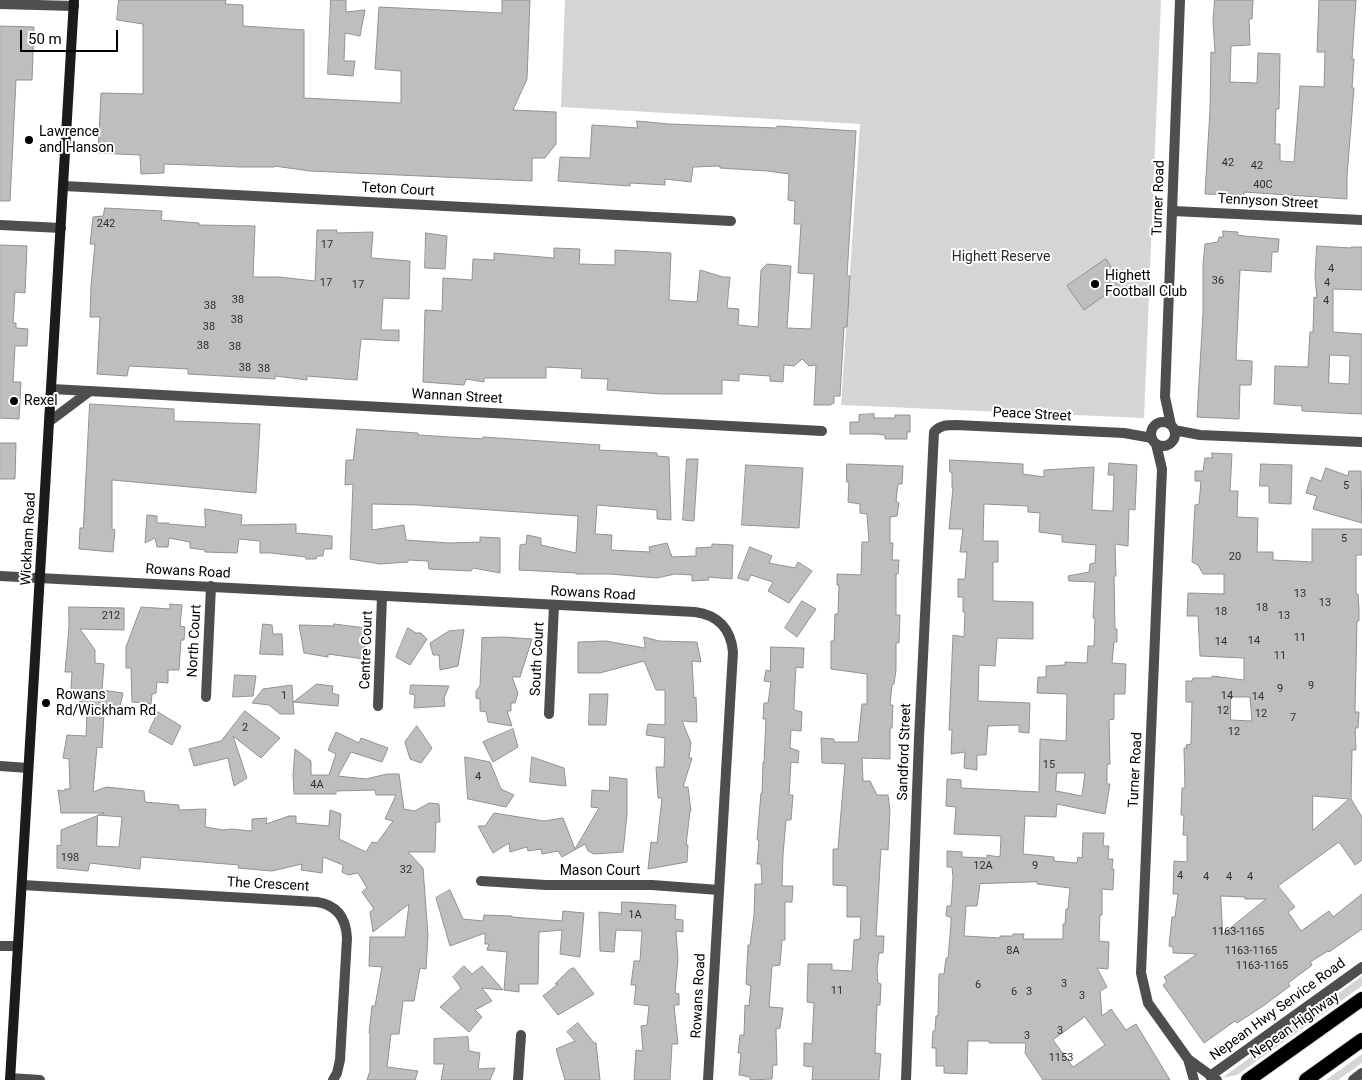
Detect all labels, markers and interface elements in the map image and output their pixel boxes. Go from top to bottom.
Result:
scale bar [22,20,120,52]
text: 50 m [28,30,62,48]
place label: Lawrence and Hanson [39,124,114,156]
marker: Lawrence and Hanson [23,134,35,146]
house number: 42 [1222,156,1234,170]
house number: 42 [1251,159,1263,173]
street label: Turner Road [1149,160,1169,236]
house number: 40C [1253,178,1273,192]
street label: Teton Court [361,180,435,200]
street label: Tennyson Street [1217,191,1319,213]
house number: 242 [97,217,115,231]
house number: 17 [321,238,333,252]
park label: Highett Reserve [952,249,1050,265]
house number: 4 [1328,262,1334,276]
place label: Highett Football Club [1105,268,1187,300]
house number: 36 [1212,274,1224,288]
house number: 17 [320,276,332,290]
house number: 4 [1324,276,1330,290]
house number: 17 [352,278,364,292]
marker: Highett Football Club [1089,278,1101,290]
house number: 38 [232,293,244,307]
house number: 4 [1323,294,1329,308]
house number: 38 [204,299,216,313]
house number: 38 [231,313,243,327]
house number: 38 [203,320,215,334]
house number: 38 [197,339,209,353]
house number: 38 [229,340,241,354]
house number: 38 [239,361,251,375]
house number: 38 [258,362,270,376]
street label: Wannan Street [411,386,503,408]
place label: Rexel [24,393,58,409]
marker: Rexel [8,395,20,407]
street label: Peace Street [992,405,1072,425]
house number: 5 [1343,479,1349,493]
street label: Wickham Road [18,492,40,586]
house number: 5 [1341,532,1347,546]
house number: 20 [1229,550,1241,564]
street label: Rowans Road [145,561,231,583]
street label: Rowans Road [550,583,636,605]
house number: 13 [1294,587,1306,601]
house number: 13 [1319,596,1331,610]
house number: 18 [1256,601,1268,615]
street label: North Court [185,604,205,678]
house number: 18 [1215,605,1227,619]
house number: 212 [102,609,120,623]
house number: 13 [1278,609,1290,623]
street label: Centre Court [357,610,377,690]
street label: South Court [528,621,548,697]
house number: 11 [1294,631,1306,645]
house number: 14 [1248,634,1260,648]
house number: 14 [1215,635,1227,649]
house number: 11 [1274,649,1286,663]
house number: 9 [1308,679,1314,693]
house number: 9 [1277,682,1283,696]
place label: Rowans Rd/Wickham Rd [56,687,156,720]
house number: 1 [281,689,287,703]
house number: 14 [1221,689,1233,703]
house number: 14 [1252,690,1264,704]
marker: Rowans Rd/Wickham Rd [40,697,52,709]
street label: Sandford Street [895,703,915,801]
house number: 12 [1217,704,1229,718]
house number: 12 [1255,707,1267,721]
house number: 7 [1290,711,1296,725]
house number: 2 [242,721,248,735]
house number: 12 [1228,725,1240,739]
street label: Turner Road [1126,732,1146,808]
house number: 15 [1043,758,1055,772]
house number: 4 [475,770,481,784]
house number: 4A [310,778,324,792]
house number: 198 [61,851,79,865]
house number: 12A [973,859,993,873]
house number: 9 [1032,859,1038,873]
house number: 32 [400,863,412,877]
street label: Mason Court [560,863,640,879]
house number: 4 [1177,869,1183,883]
house number: 4 [1203,870,1209,884]
house number: 4 [1226,870,1232,884]
house number: 4 [1247,870,1253,884]
street label: The Crescent [226,874,310,896]
house number: 1A [628,908,642,922]
house number: 1163-1165 [1212,925,1264,939]
house number: 8A [1006,944,1020,958]
house number: 1163-1165 [1225,944,1277,958]
street label: Rowans Road [688,953,710,1039]
street label: Nepean Hwy Service Road [1207,955,1349,1065]
house number: 1163-1165 [1236,959,1288,973]
house number: 3 [1061,977,1067,991]
house number: 6 [975,978,981,992]
house number: 11 [831,984,843,998]
house number: 6 [1011,985,1017,999]
house number: 3 [1026,985,1032,999]
house number: 3 [1079,989,1085,1003]
street label: Nepean Highway [1247,989,1343,1063]
house number: 3 [1057,1024,1063,1038]
house number: 3 [1024,1029,1030,1043]
house number: 1153 [1049,1051,1073,1065]

